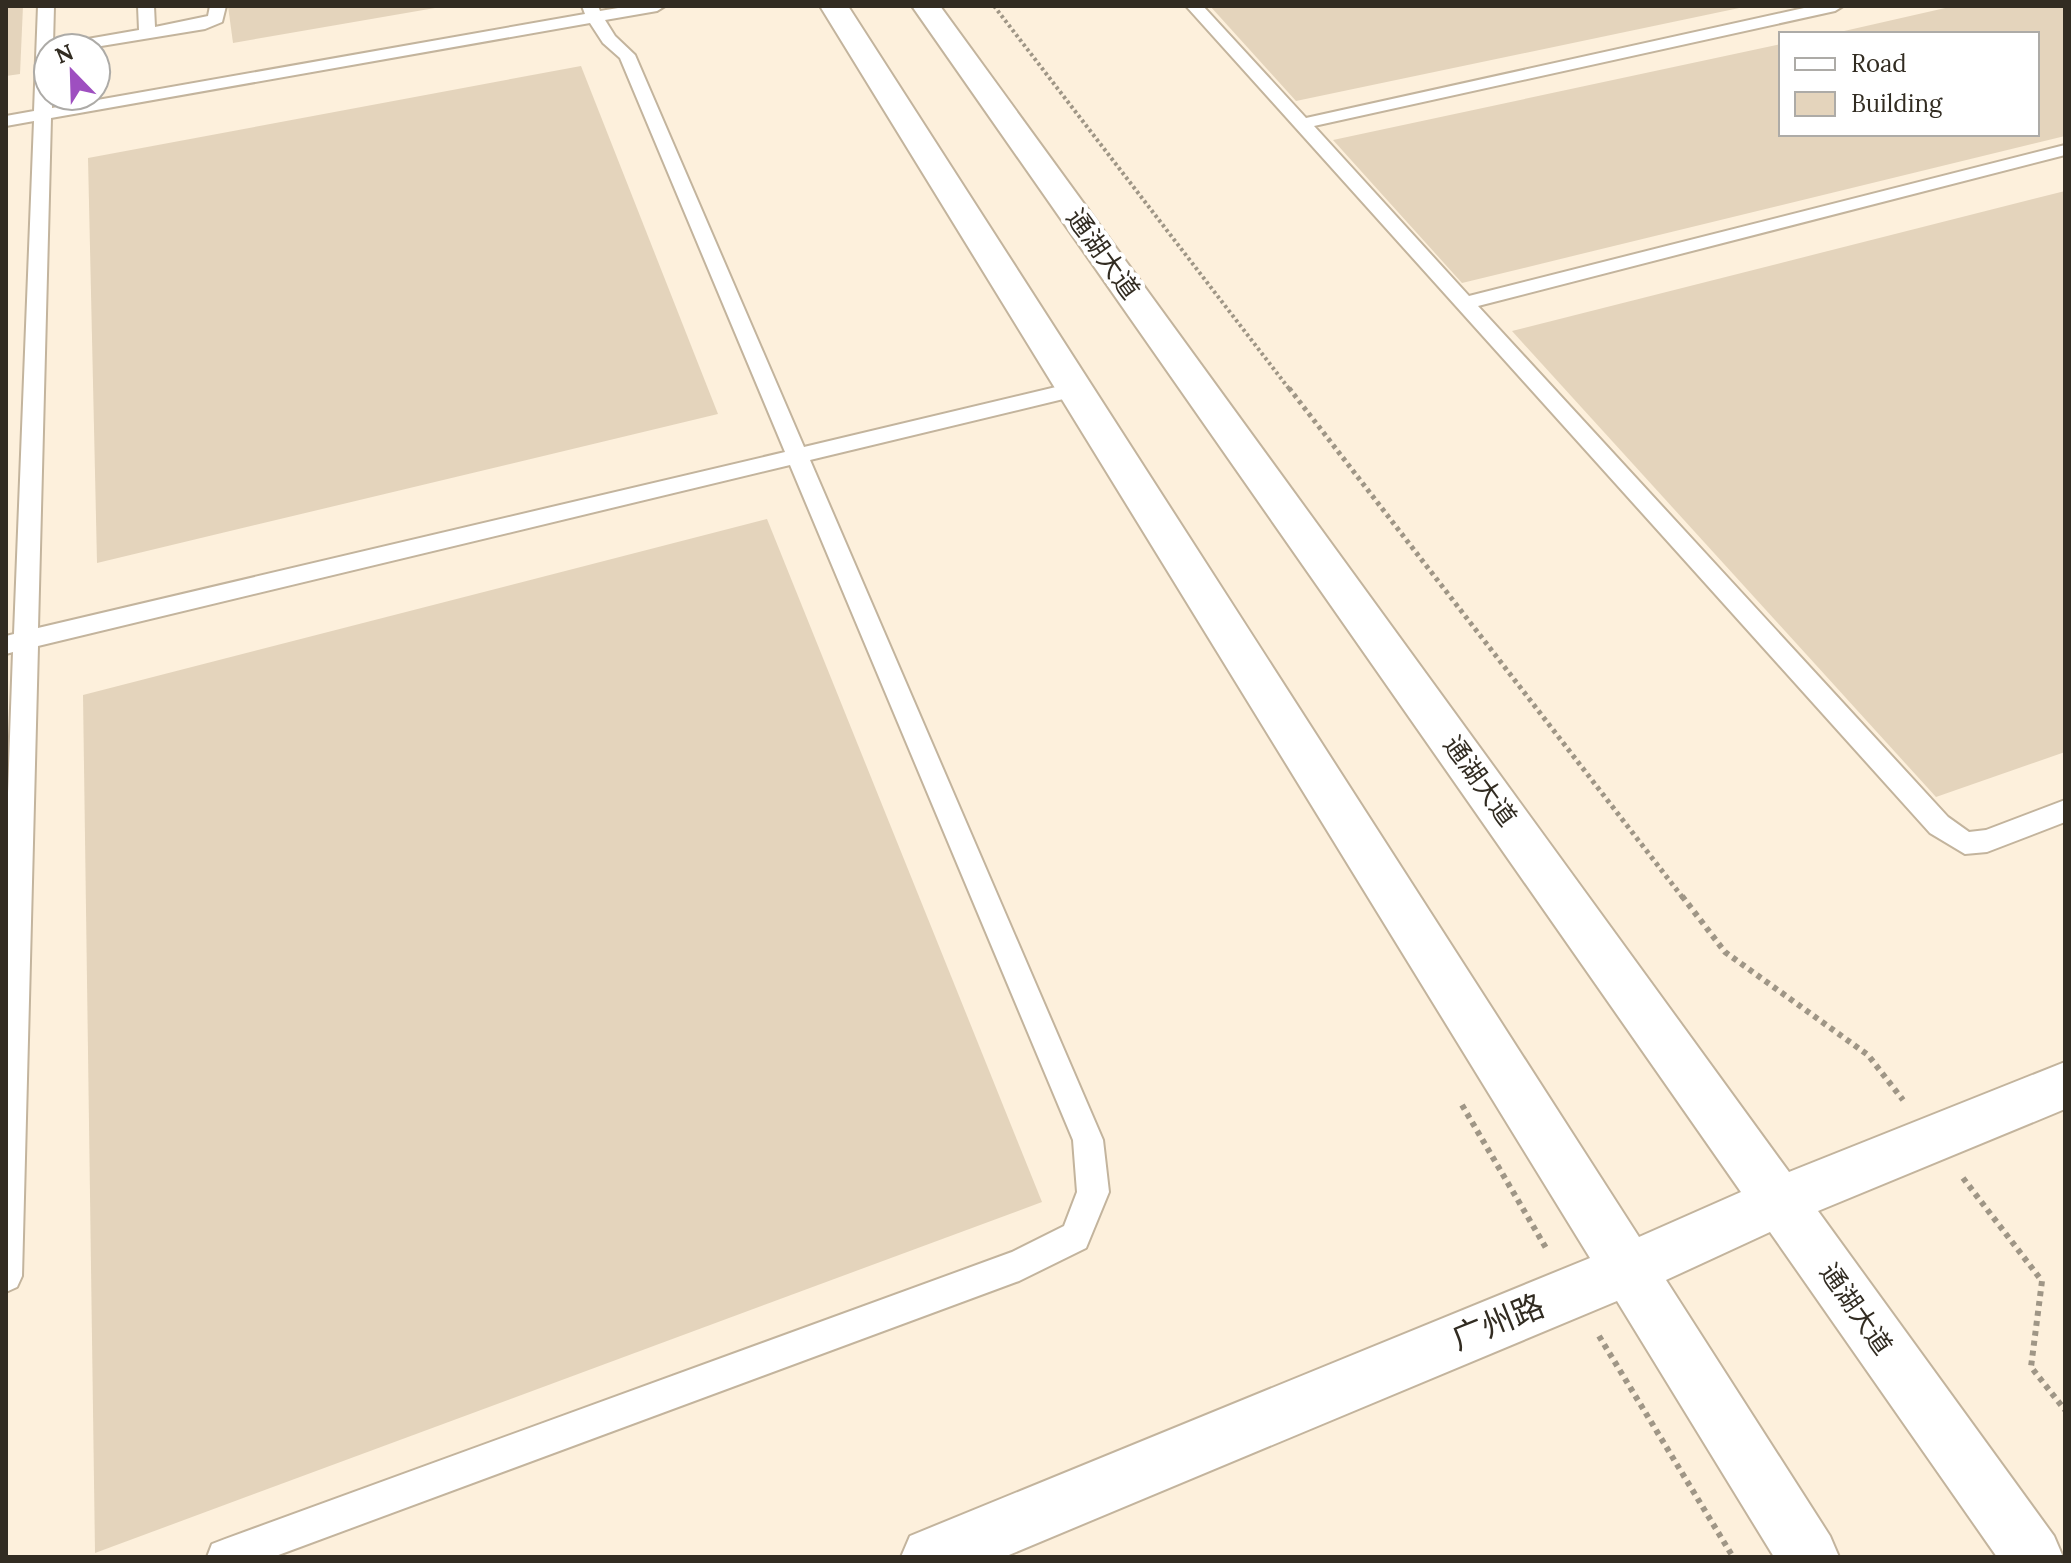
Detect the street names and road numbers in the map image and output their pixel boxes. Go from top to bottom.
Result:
street label: 通湖大道 [1059,202,1147,305]
street label: 通湖大道 [1436,729,1524,832]
street label: 通湖大道 [1813,1257,1900,1361]
street label: 广州路 [1446,1285,1550,1359]

